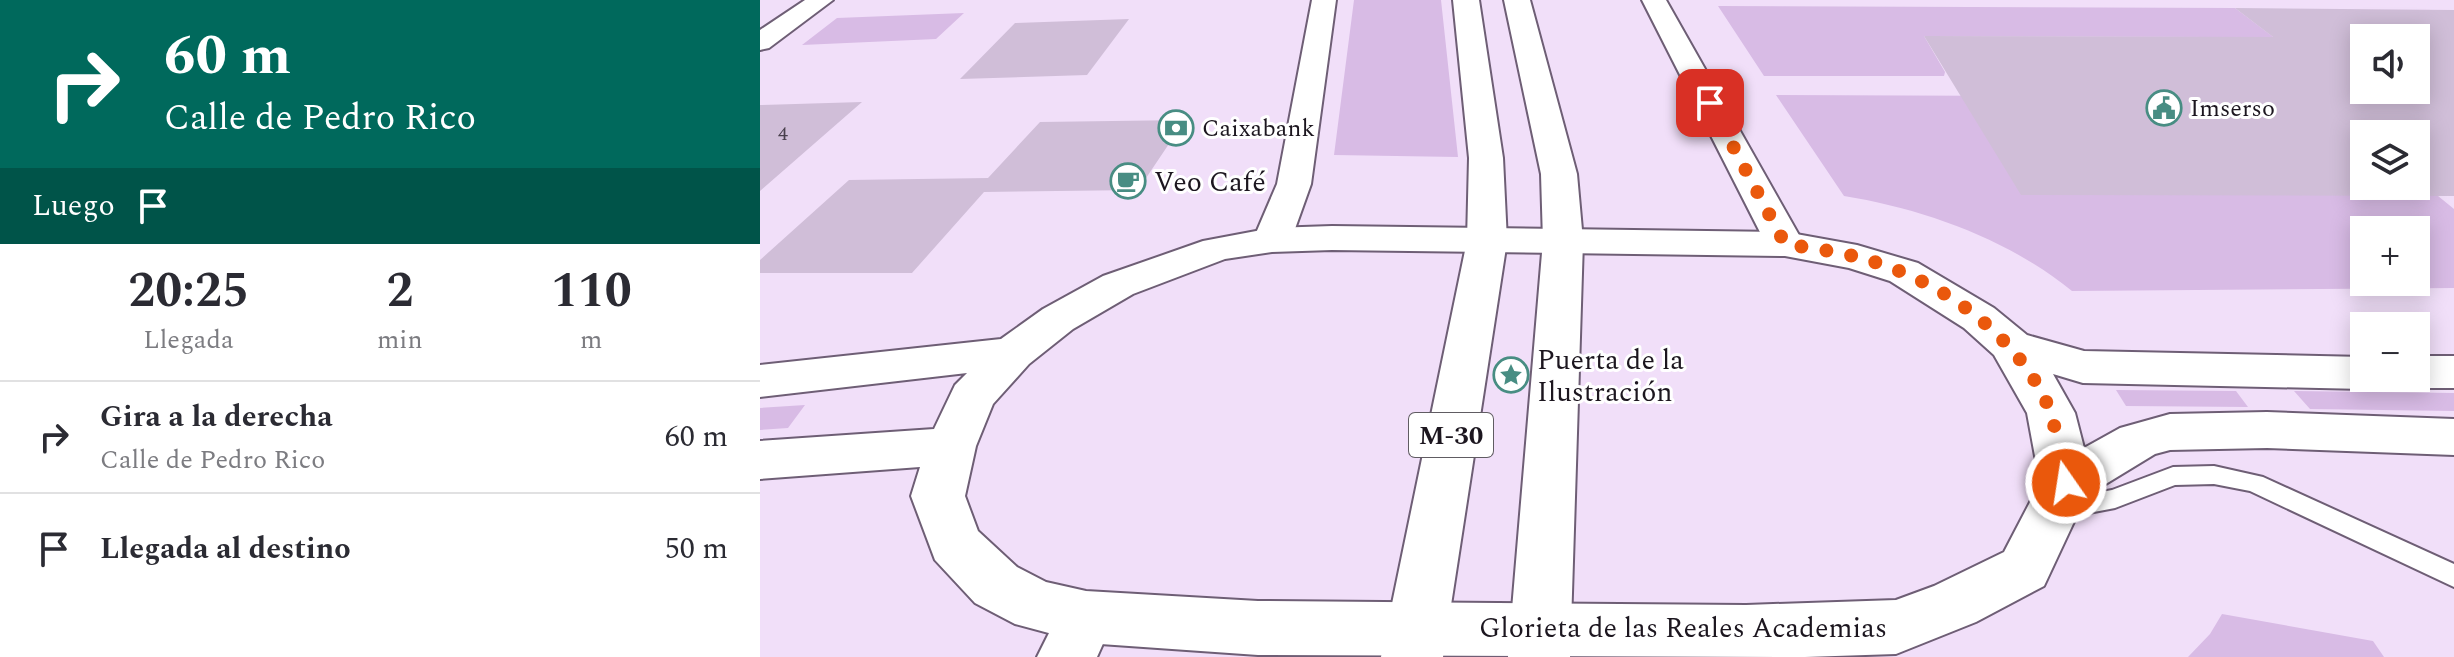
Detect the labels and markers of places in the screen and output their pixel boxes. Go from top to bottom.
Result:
pin [1676,69,1744,137]
public building icon: Imserso [2145,89,2183,127]
place label: Imserso [2190,91,2275,127]
bank icon: Caixabank [1157,109,1195,147]
place label: Caixabank [1202,111,1315,147]
place label: Veo Café [1154,161,1266,204]
cafe icon: Veo Café [1109,162,1147,200]
place label: Puerta de la Ilustración [1537,339,1684,414]
place icon: Puerta de la Ilustración [1492,356,1530,394]

